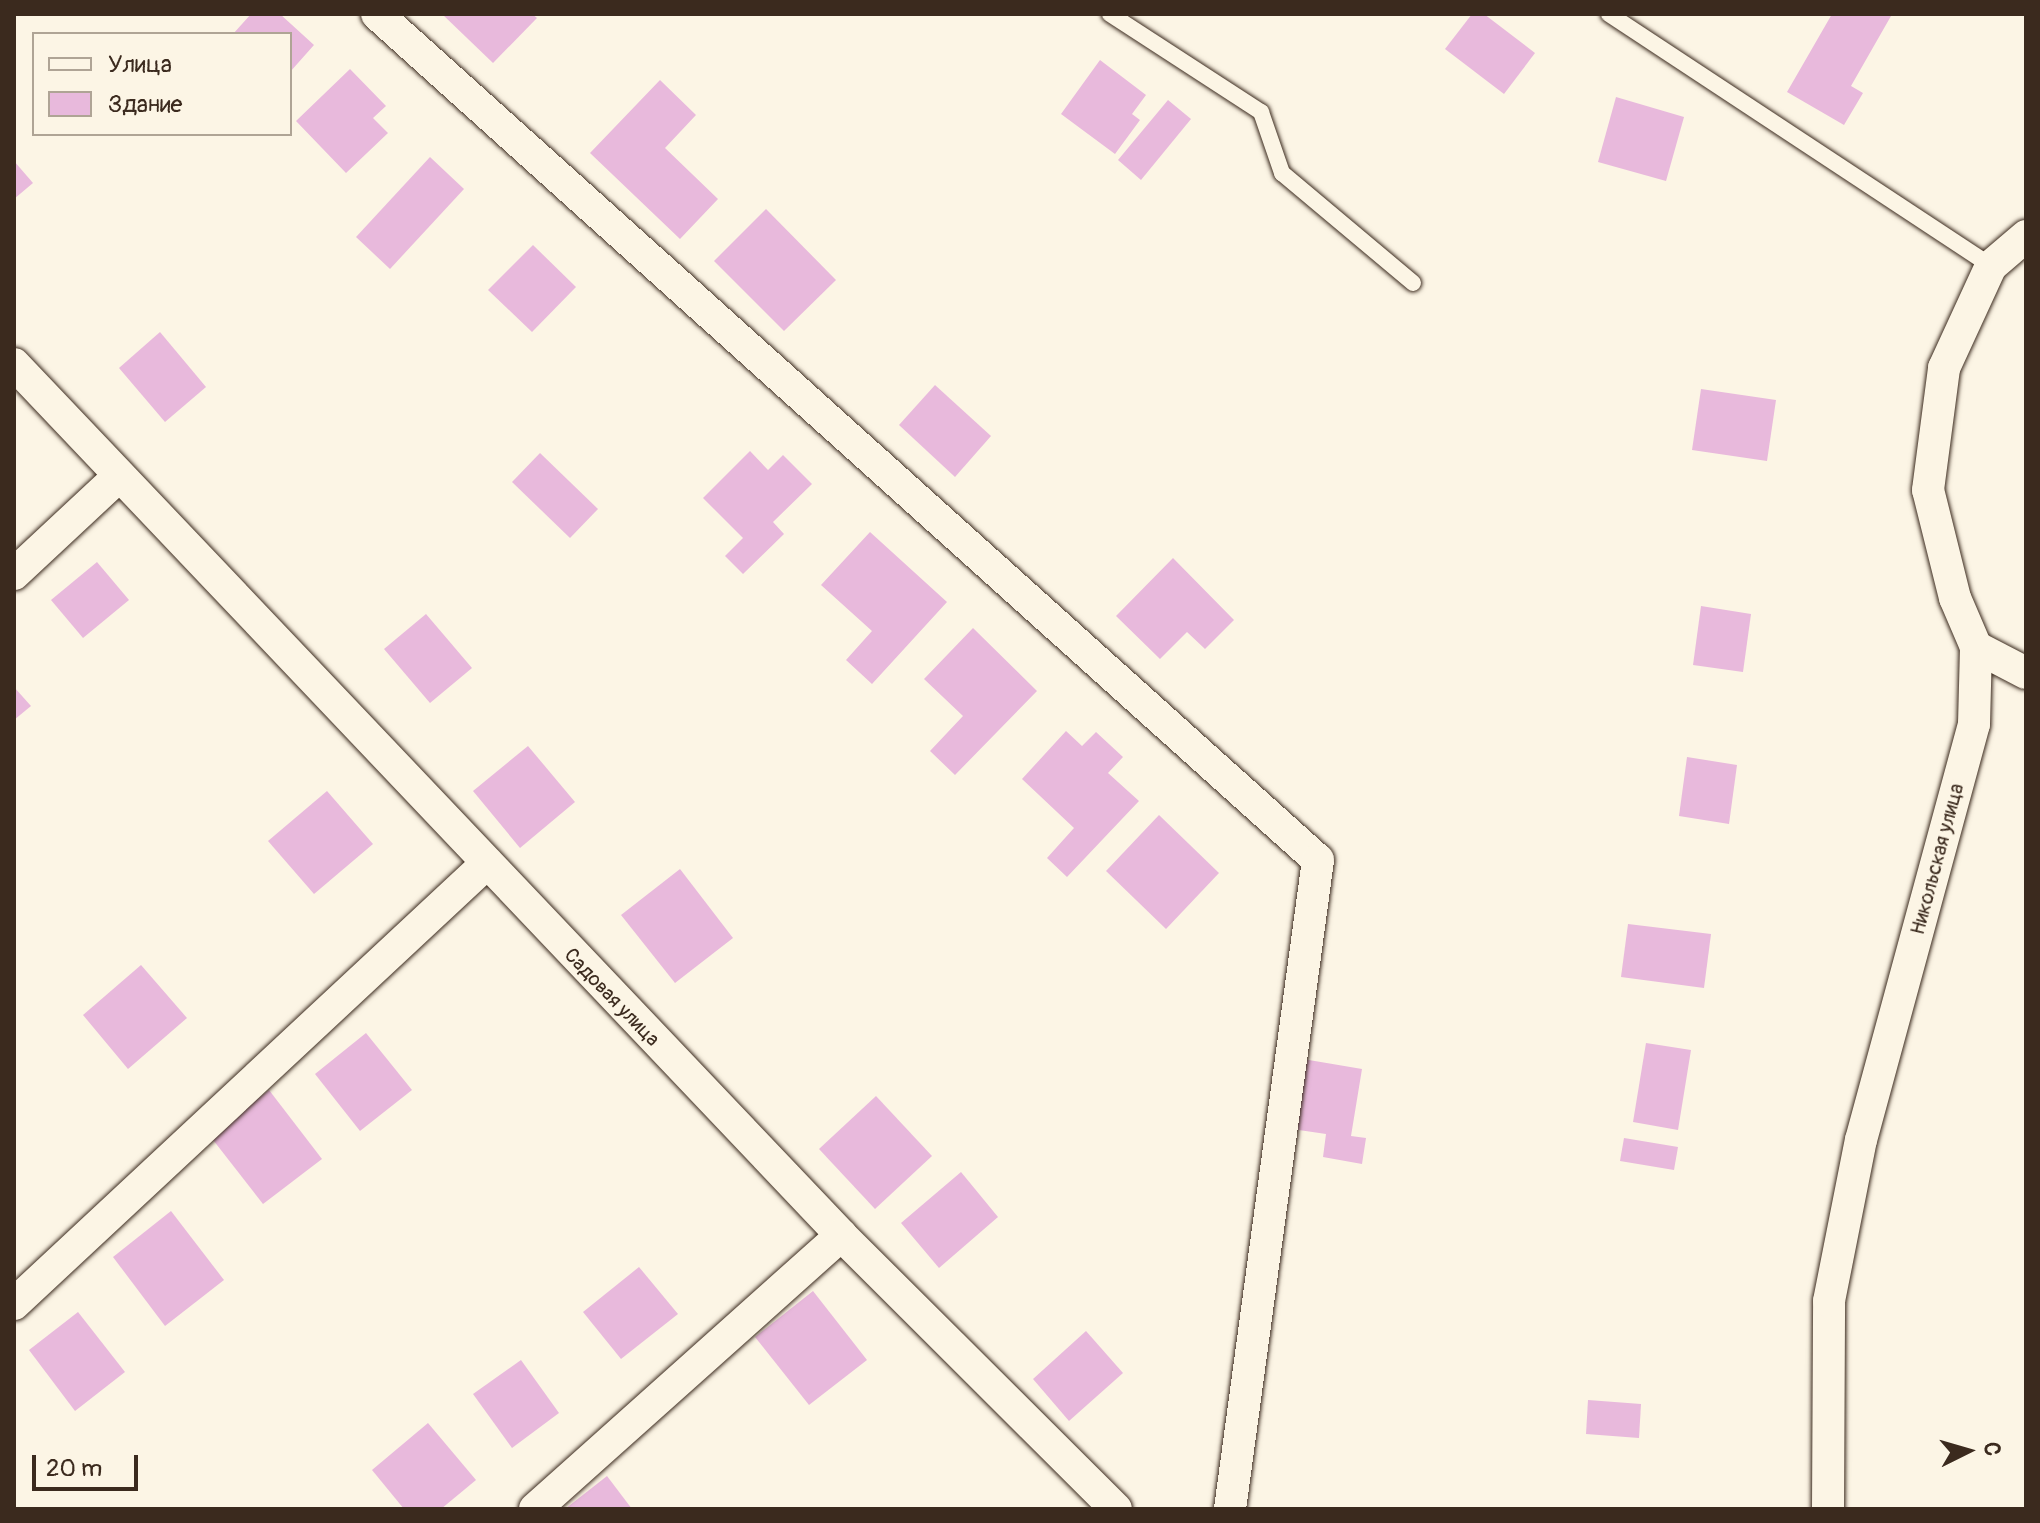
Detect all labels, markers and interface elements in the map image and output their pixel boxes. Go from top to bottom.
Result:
legend [32,32,292,136]
text: Улица [108,50,172,79]
text: Здание [108,90,182,119]
street label: Никольская улица [1905,781,1969,937]
street label: Садовая улица [559,943,665,1051]
north arrow [1928,1411,2008,1491]
scale bar [36,1439,142,1489]
text: С [1977,1441,2006,1457]
text: 20 m [46,1454,102,1483]

